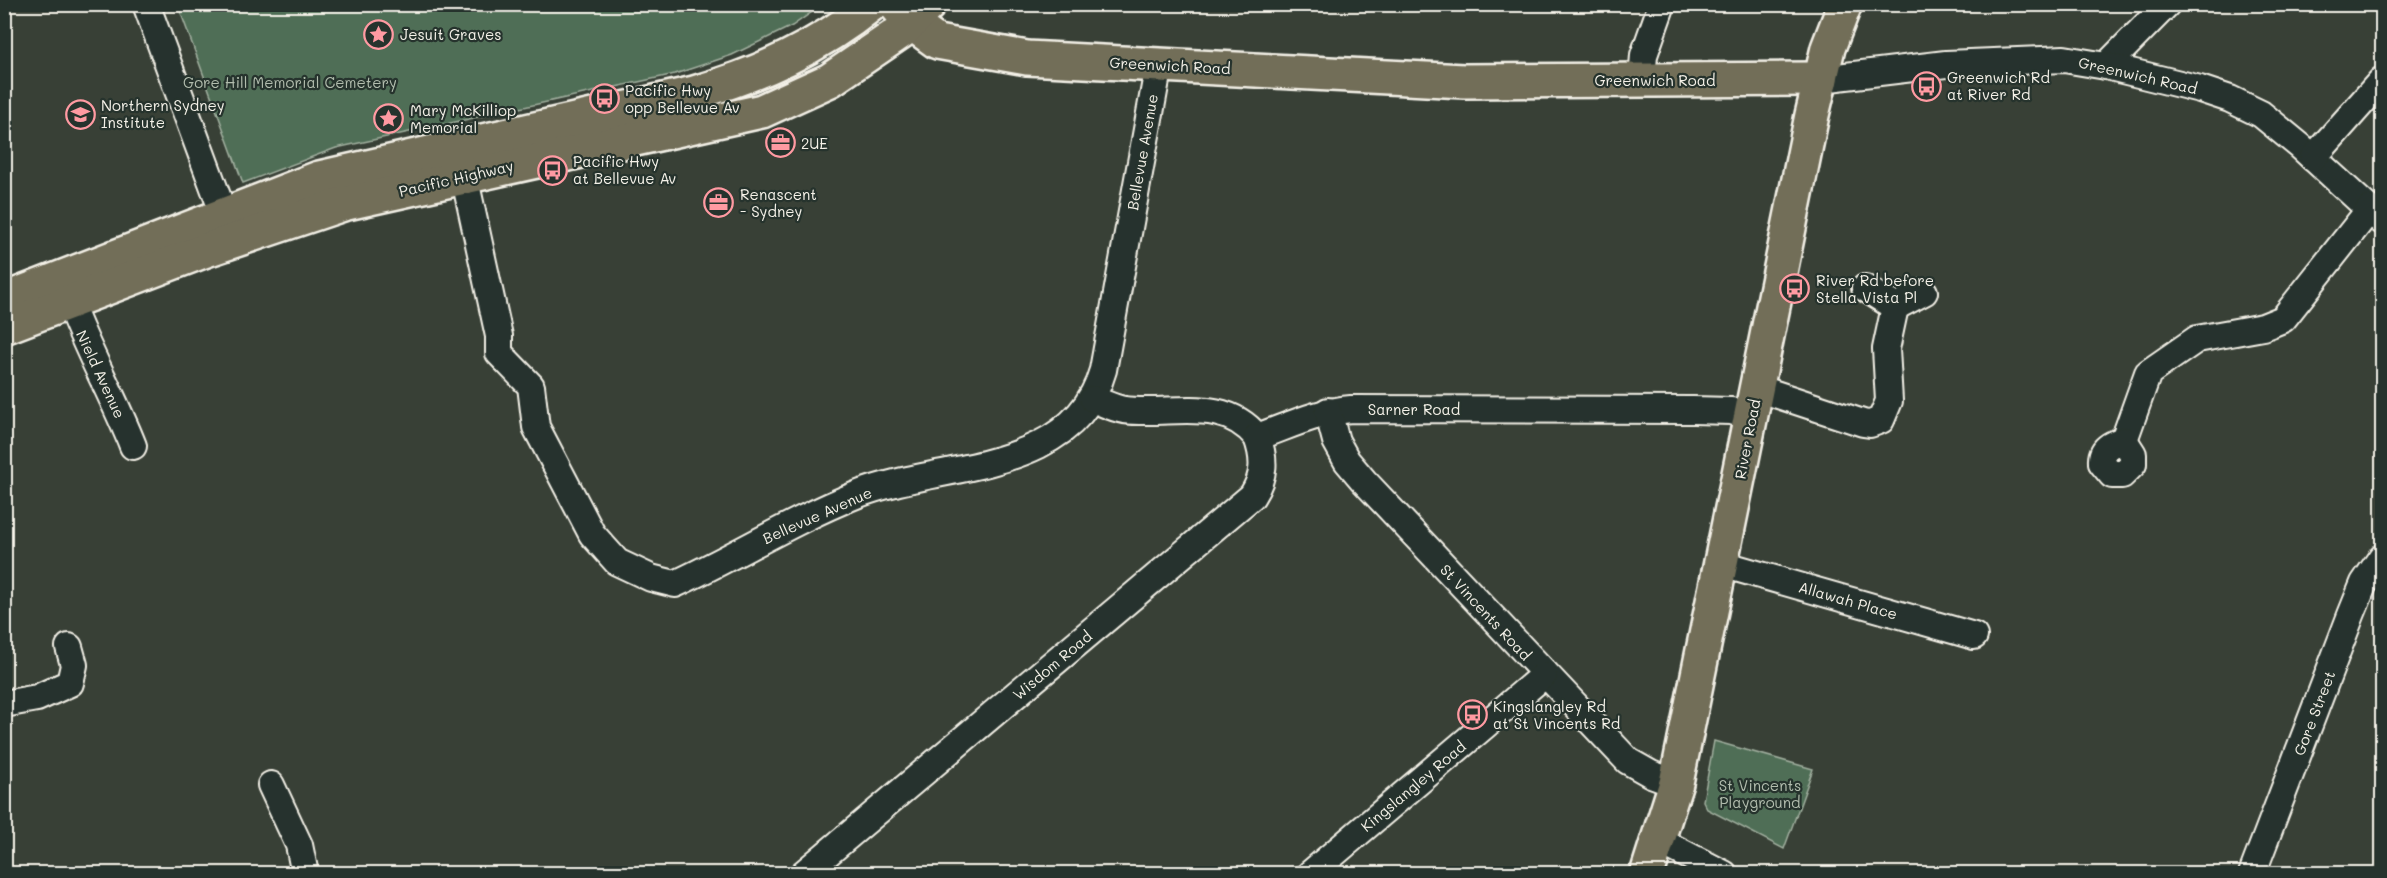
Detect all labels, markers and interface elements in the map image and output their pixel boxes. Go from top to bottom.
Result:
place icon: Jesuit Graves [363,18,395,50]
place label: Jesuit Graves [400,24,502,44]
street label: Greenwich Road [1109,52,1231,78]
street label: Greenwich Road [2077,52,2199,98]
place label: Greenwich Rd at River Rd [1947,67,2050,104]
street label: Greenwich Road [1594,70,1716,90]
bus stop icon: Greenwich Rd at River Rd [1910,70,1942,102]
park label: Gore Hill Memorial Cemetery [183,72,397,92]
place label: Pacific Hwy opp Bellevue Av [625,80,740,117]
bus stop icon: Pacific Hwy opp Bellevue Av [588,83,620,115]
street label: Bellevue Avenue [1122,92,1162,212]
place label: Northern Sydney Institute [101,95,225,132]
school or university icon: Northern Sydney Institute [64,98,96,130]
place label: Mary McKilliop Memorial [410,100,516,137]
place icon: Mary McKilliop Memorial [373,103,405,135]
office icon: 2UE [764,127,796,159]
place label: 2UE [801,133,828,153]
place label: Pacific Hwy at Bellevue Av [573,151,676,188]
bus stop icon: Pacific Hwy at Bellevue Av [536,154,568,186]
street label: Pacific Highway [397,155,516,201]
place label: Renascent - Sydney [740,184,817,221]
office icon: Renascent - Sydney [703,187,735,219]
place label: River Rd before Stella Vista Pl [1816,270,1934,307]
bus stop icon: River Rd before Stella Vista Pl [1779,273,1811,305]
street label: Nield Avenue [72,327,130,421]
street label: River Road [1729,397,1765,481]
street label: Sarner Road [1368,399,1460,419]
street label: Bellevue Avenue [759,482,875,548]
street label: St Vincents Road [1436,560,1536,664]
street label: Allawah Place [1796,576,1900,624]
street label: Wisdom Road [1008,626,1096,704]
street label: Gore Street [2289,668,2339,758]
place label: Kingslangley Rd at St Vincents Rd [1493,696,1620,733]
bus stop icon: Kingslangley Rd at St Vincents Rd [1456,699,1488,731]
street label: Kingslangley Road [1356,736,1470,836]
park label: St Vincents Playground [1719,775,1801,812]

